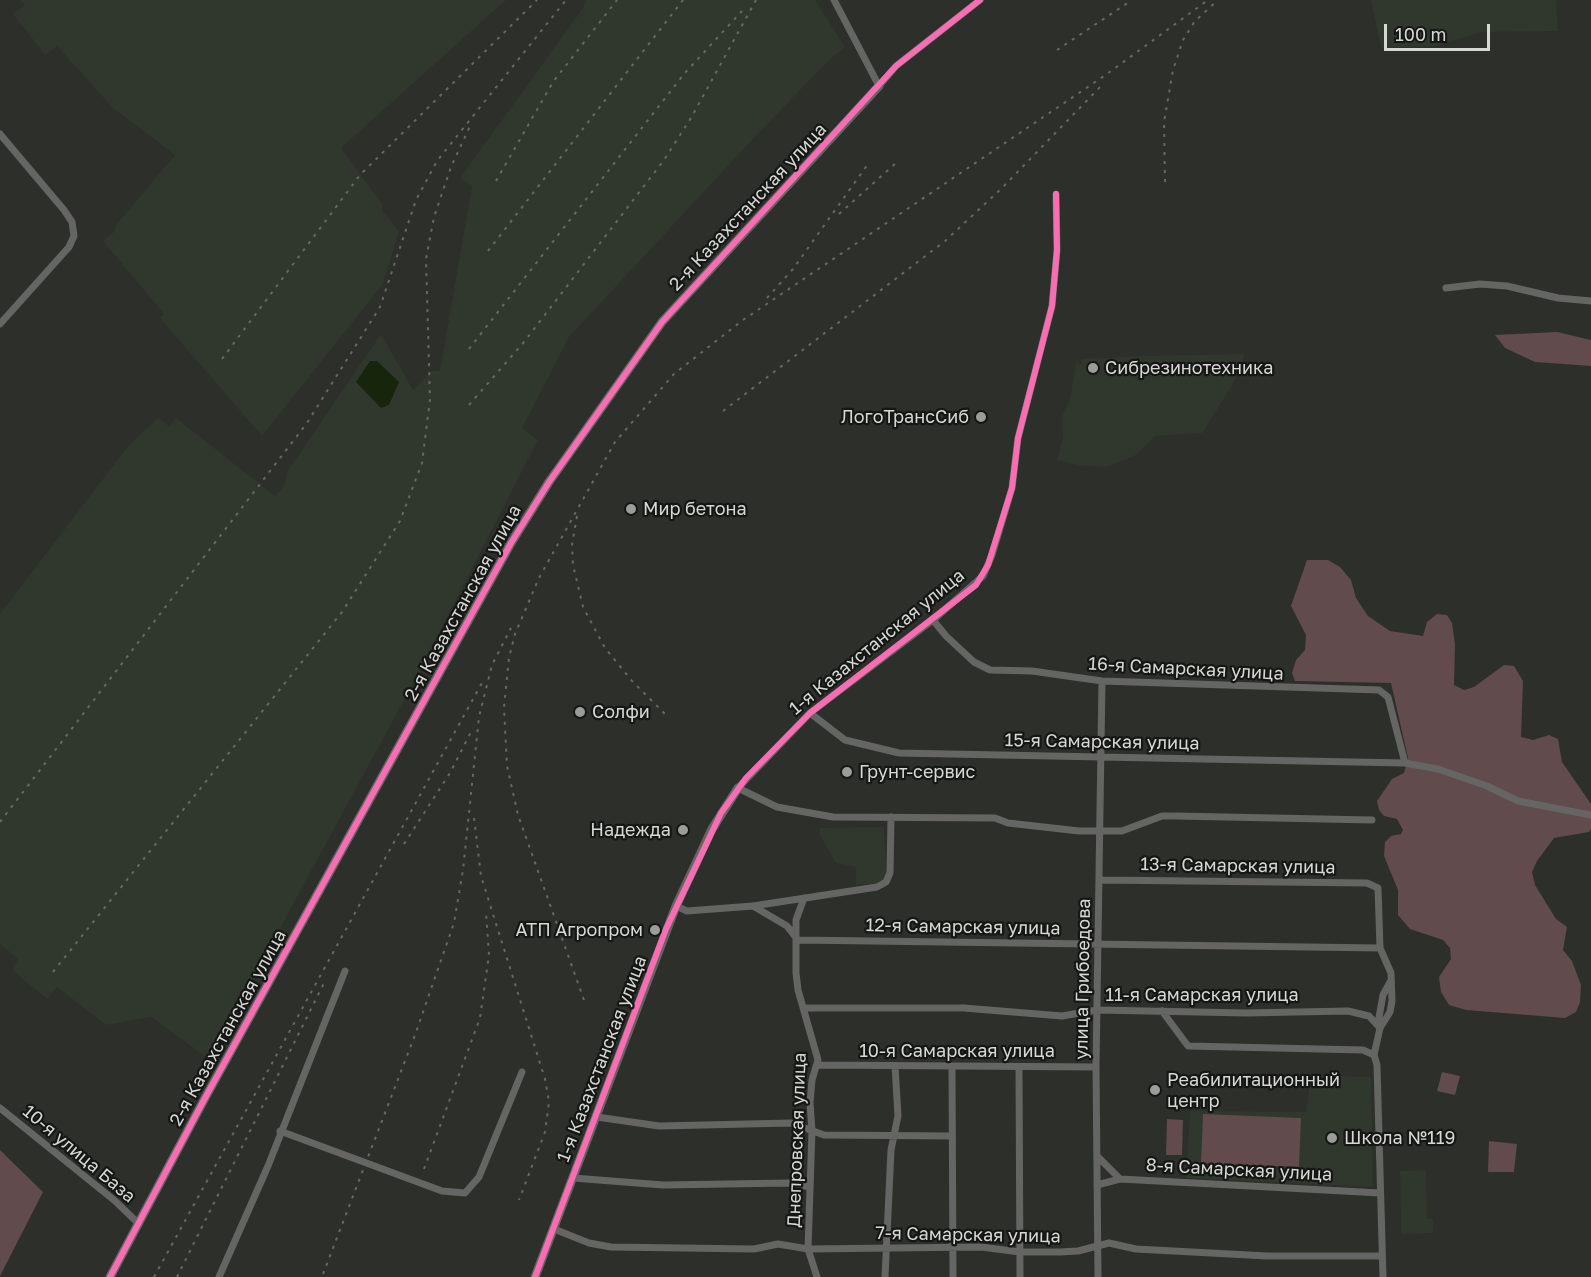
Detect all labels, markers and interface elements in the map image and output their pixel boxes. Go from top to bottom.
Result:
scale bar [1387,12,1494,50]
text: 100 m [1395,23,1446,45]
street label: 2-я Казахстанская улица [665,119,831,295]
place label: Сибрезинотехника [1105,357,1273,379]
marker: Сибрезинотехника [1086,361,1100,375]
place label: ЛогоТрансСиб [841,406,969,428]
marker: ЛогоТрансСиб [974,410,988,424]
place label: Мир бетона [643,498,747,520]
street label: 2-я Казахстанская улица [400,501,526,705]
marker: Мир бетона [624,502,638,516]
street label: 1-я Казахстанская улица [785,565,969,719]
street label: 16-я Самарская улица [1088,653,1284,685]
place label: Солфи [592,701,650,723]
marker: Солфи [573,705,587,719]
street label: 15-я Самарская улица [1004,729,1200,755]
place label: Грунт-сервис [859,761,975,783]
marker: Грунт-сервис [840,765,854,779]
place label: Надежда [590,819,671,841]
marker: Надежда [676,823,690,837]
street label: 13-я Самарская улица [1140,853,1336,879]
street label: улица Грибоедова [1071,898,1095,1060]
street label: 12-я Самарская улица [865,914,1061,940]
place label: АТП Агропром [515,919,643,941]
marker: АТП Агропром [648,923,662,937]
street label: 2-я Казахстанская улица [165,926,291,1130]
street label: 1-я Казахстанская улица [553,953,651,1165]
street label: 11-я Самарская улица [1105,984,1299,1006]
street label: 10-я Самарская улица [859,1040,1055,1062]
street label: Днепровская улица [783,1052,811,1228]
place label: Реабилитационный центр [1167,1069,1340,1112]
marker: Реабилитационный центр [1148,1083,1162,1097]
street label: 10-я улица База [18,1101,140,1207]
place label: Школа №119 [1344,1127,1455,1149]
marker: Школа №119 [1325,1131,1339,1145]
street label: 8-я Самарская улица [1145,1154,1333,1186]
street label: 7-я Самарская улица [875,1223,1061,1247]

